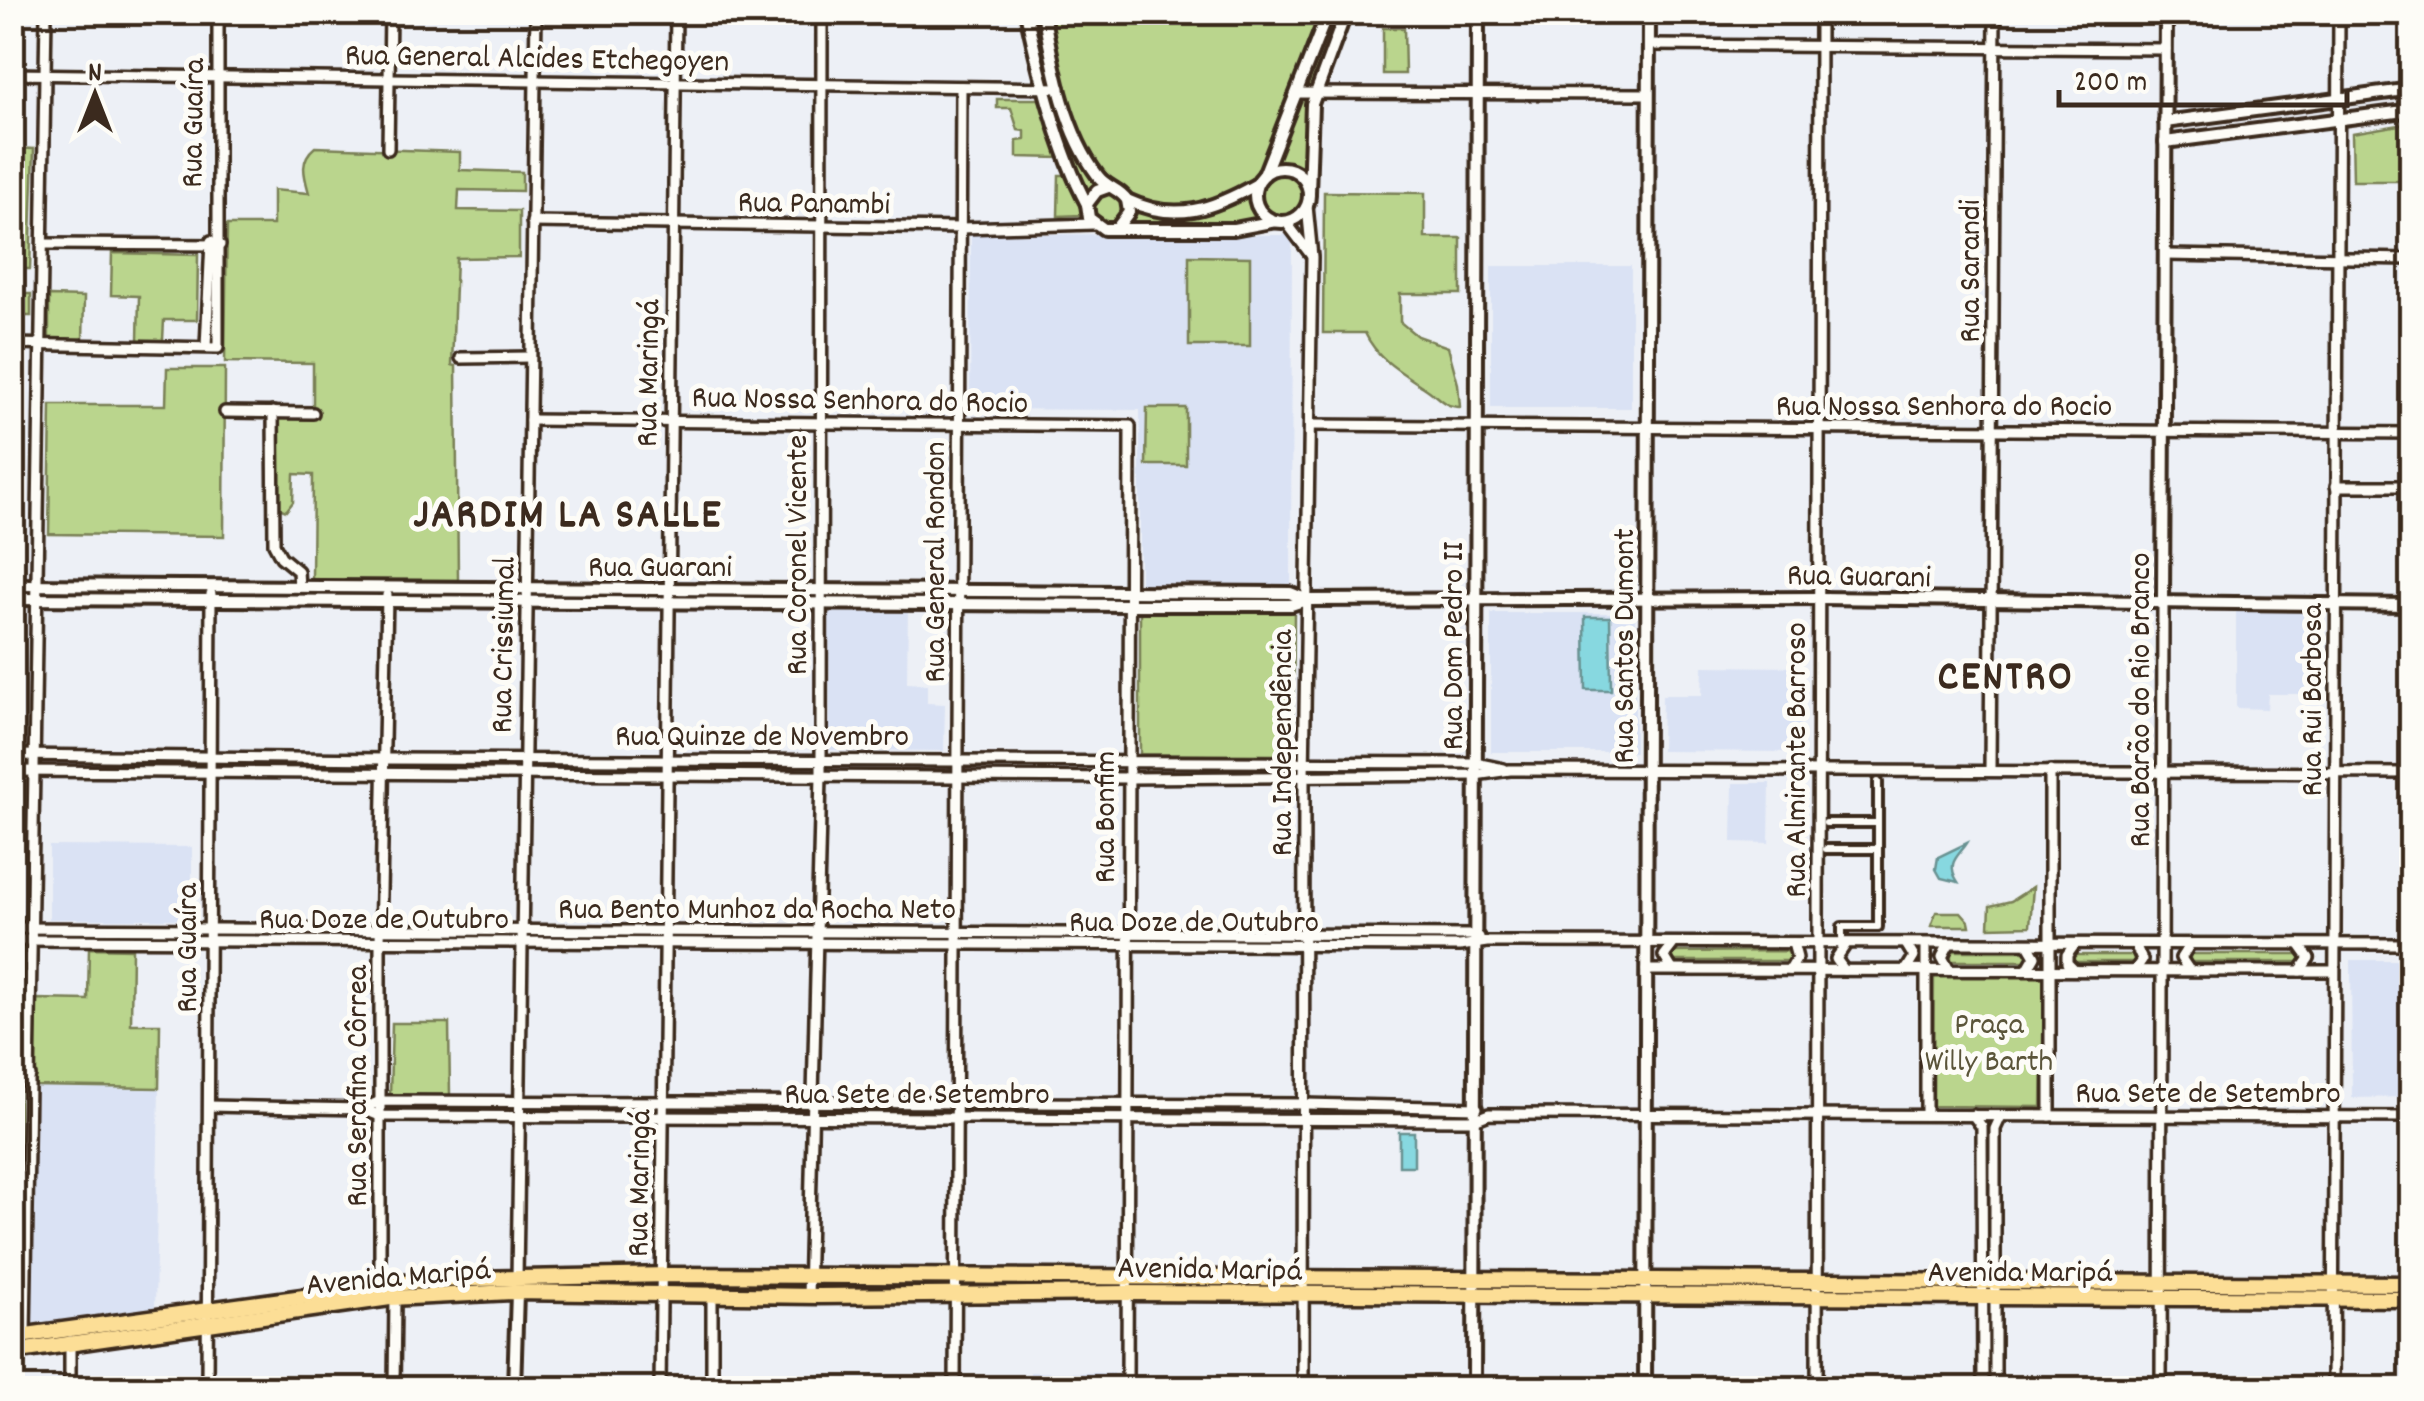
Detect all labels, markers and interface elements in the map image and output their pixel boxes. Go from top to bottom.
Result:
street label: Rua General Alcides Etchegoyen [344,35,729,87]
north arrow [45,45,145,145]
scale bar [2059,45,2346,107]
text: N [88,55,102,95]
street label: Rua Guaíra [172,57,220,188]
text: 200 m [2074,63,2147,106]
street label: Rua Panambi [737,182,891,230]
street label: Rua Sarandi [1950,199,1996,343]
street label: Rua Maringá [627,299,675,447]
street label: Rua Nossa Senhora do Rocio [691,377,1029,429]
street label: Rua Nossa Senhora do Rocio [1776,386,2112,432]
street label: Rua Coronel Vicente [777,435,823,675]
street label: Rua General Rondon [915,441,961,683]
district label: JARDIM LA SALLE [413,488,723,548]
street label: Rua Santos Dumont [1604,528,1650,764]
street label: Rua Dom Pedro II [1433,542,1479,750]
street label: Rua Guarani [588,547,732,593]
street label: Rua Barão do Rio Branco [2120,553,2166,847]
street label: Rua Guarani [1786,555,1932,603]
street label: Rua Crissiumal [481,556,531,734]
street label: Rua Rui Barbosa [2292,603,2338,796]
street label: Rua Almirante Barroso [1776,622,1822,898]
street label: Rua Independência [1262,629,1308,856]
district label: CENTRO [1938,650,2074,710]
street label: Rua Quinze de Novembro [615,716,909,762]
street label: Rua Bonfim [1085,751,1131,883]
street label: Rua Guaíra [167,882,213,1013]
street label: Rua Bento Munhoz da Rocha Neto [558,889,956,935]
street label: Rua Doze de Outubro [259,899,509,945]
street label: Rua Doze de Outubro [1069,902,1319,948]
street label: Rua Serafina Côrrea [337,964,383,1207]
park label: Praça Willy Barth [1925,1004,2053,1087]
street label: Rua Sete de Setembro [2075,1073,2341,1119]
street label: Rua Sete de Setembro [784,1074,1050,1120]
street label: Rua Maringá [618,1109,666,1257]
street label: Avenida Maripá [1117,1247,1303,1297]
street label: Avenida Maripá [304,1249,493,1311]
street label: Avenida Maripá [1927,1252,2113,1298]

